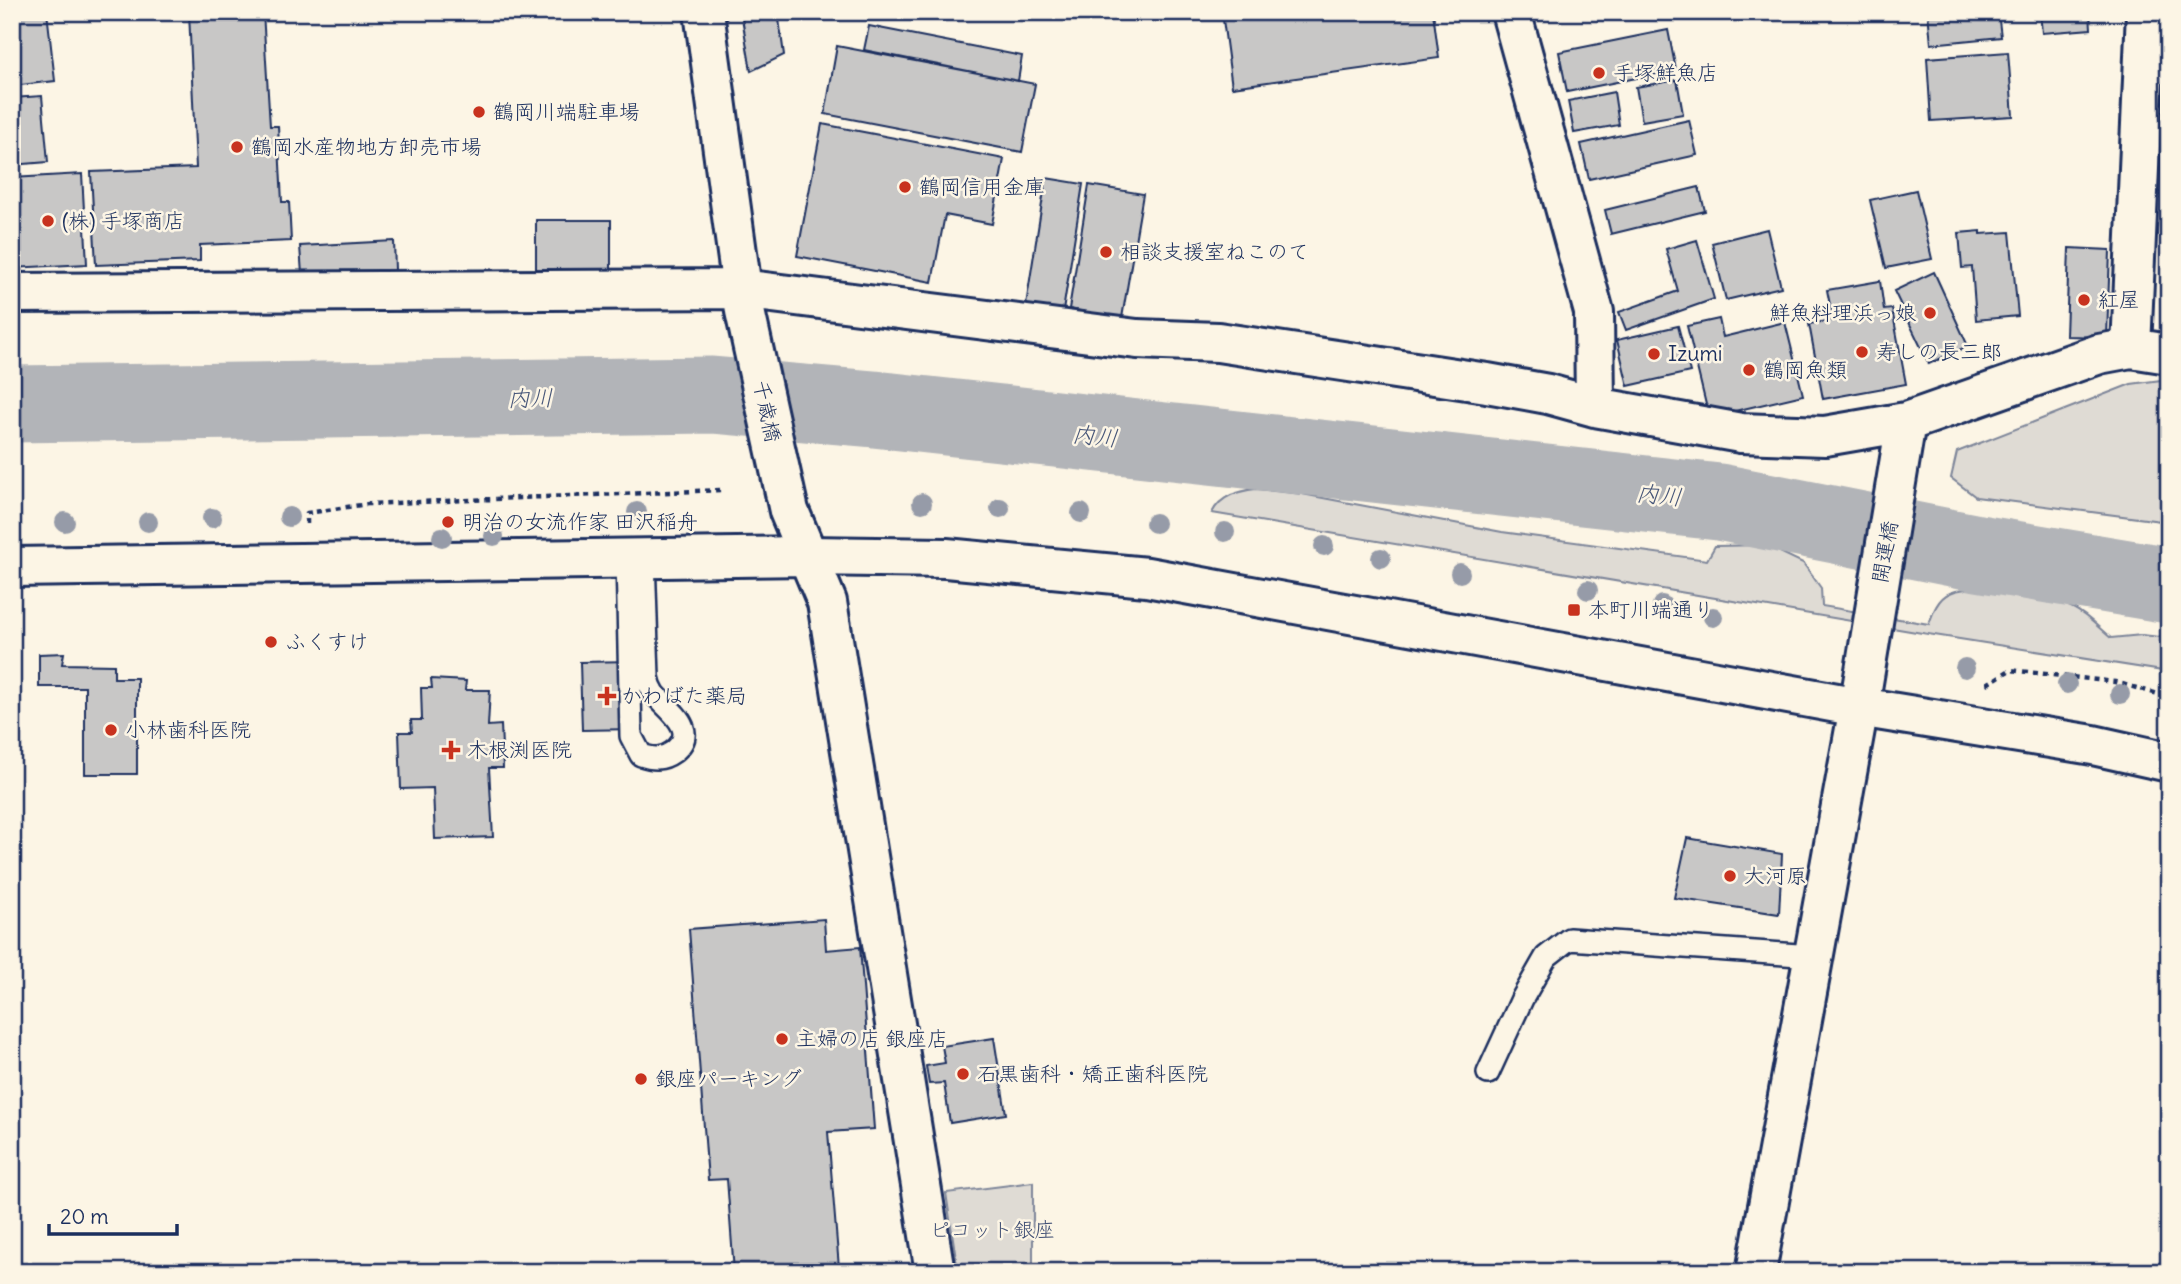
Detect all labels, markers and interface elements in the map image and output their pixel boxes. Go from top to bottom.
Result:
place label: 手塚鮮魚店 [1613,59,1718,86]
marker: 手塚鮮魚店 [1591,65,1607,81]
place label: 鶴岡川端駐車場 [493,98,640,125]
marker: 鶴岡川端駐車場 [471,104,487,120]
place label: 鶴岡水産物地方卸売市場 [251,133,482,160]
marker: 鶴岡水産物地方卸売市場 [229,139,245,155]
place label: 鶴岡信用金庫 [919,173,1045,200]
marker: 鶴岡信用金庫 [897,179,913,195]
place label: (株) 手塚商店 [62,207,185,234]
marker: (株) 手塚商店 [40,213,56,229]
place label: 相談支援室ねこのて [1120,238,1309,265]
marker: 相談支援室ねこのて [1098,244,1114,260]
place label: 紅屋 [2098,286,2140,313]
marker: 紅屋 [2076,292,2092,308]
place label: 鮮魚料理浜っ娘 [1769,299,1916,326]
marker: 鮮魚料理浜っ娘 [1922,305,1938,321]
place label: 寿しの長三郎 [1876,338,2002,365]
place label: Izumi [1668,340,1723,367]
marker: 寿しの長三郎 [1854,344,1870,360]
marker: Izumi [1646,346,1662,362]
place label: 鶴岡魚類 [1763,356,1847,383]
marker: 鶴岡魚類 [1741,362,1757,378]
street label: 千歳橋 [748,377,787,445]
water label: 内川 [507,383,553,412]
water label: 内川 [1071,419,1119,452]
water label: 内川 [1635,478,1683,511]
place label: 明治の女流作家 田沢稲舟 [462,508,698,535]
marker: 明治の女流作家 田沢稲舟 [440,514,456,530]
street label: 開運橋 [1866,519,1903,585]
place label: 本町川端通り [1588,596,1714,623]
marker: 本町川端通り [1566,602,1582,618]
place label: ふくすけ [285,628,369,655]
marker: ふくすけ [263,634,279,650]
place label: かわばた薬局 [621,682,747,709]
marker: かわばた薬局 [599,688,615,704]
place label: 小林歯科医院 [125,716,251,743]
marker: 小林歯科医院 [103,722,119,738]
place label: 木根渕医院 [467,736,572,763]
marker: 木根渕医院 [441,740,461,760]
place label: 大河原 [1744,862,1807,889]
marker: 大河原 [1722,868,1738,884]
place label: 主婦の店 銀座店 [796,1025,948,1052]
marker: 主婦の店 銀座店 [774,1031,790,1047]
place label: 石黒歯科・矯正歯科医院 [977,1060,1208,1087]
place label: 銀座パーキング [655,1065,802,1092]
marker: 石黒歯科・矯正歯科医院 [955,1066,971,1082]
marker: 銀座パーキング [633,1071,649,1087]
scale bar [49,1193,177,1237]
text: 20 m [60,1203,109,1230]
park label: ピコット銀座 [929,1216,1055,1243]

